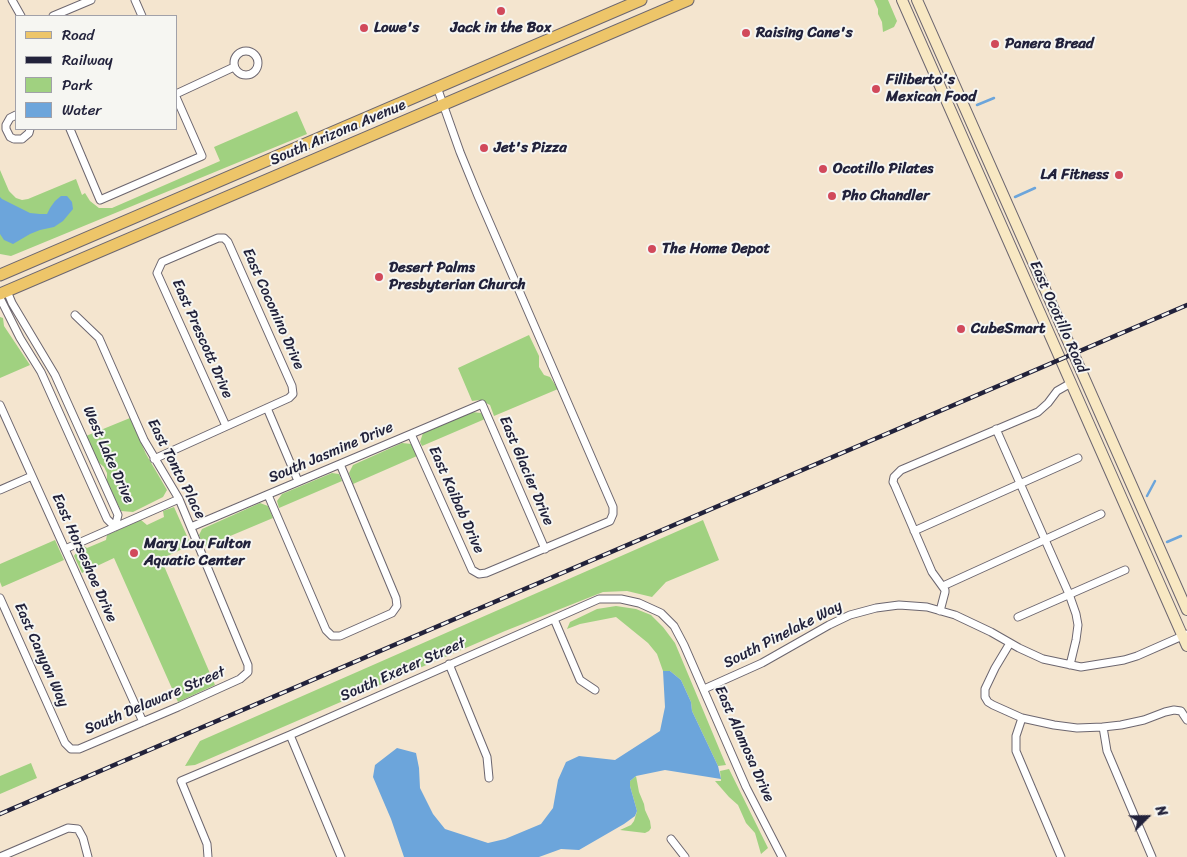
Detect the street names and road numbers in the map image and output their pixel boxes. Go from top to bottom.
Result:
street label: South Arizona Avenue [267,96,409,170]
street label: East Coconino Drive [238,245,308,373]
street label: East Ocotillo Road [1025,258,1091,376]
street label: East Prescott Drive [168,277,236,401]
street label: West Lake Drive [79,404,137,506]
street label: East Glacier Drive [495,414,557,528]
street label: East Tonto Place [143,416,209,522]
street label: South Jasmine Drive [266,419,396,487]
street label: East Kaibab Drive [424,444,488,556]
street label: East Horseshoe Drive [47,491,121,625]
street label: South Pinelake Way [721,597,845,673]
street label: East Canyon Way [10,600,72,710]
street label: South Exeter Street [338,634,468,706]
street label: South Delaware Street [82,663,228,739]
street label: East Alamosa Drive [710,683,778,805]

